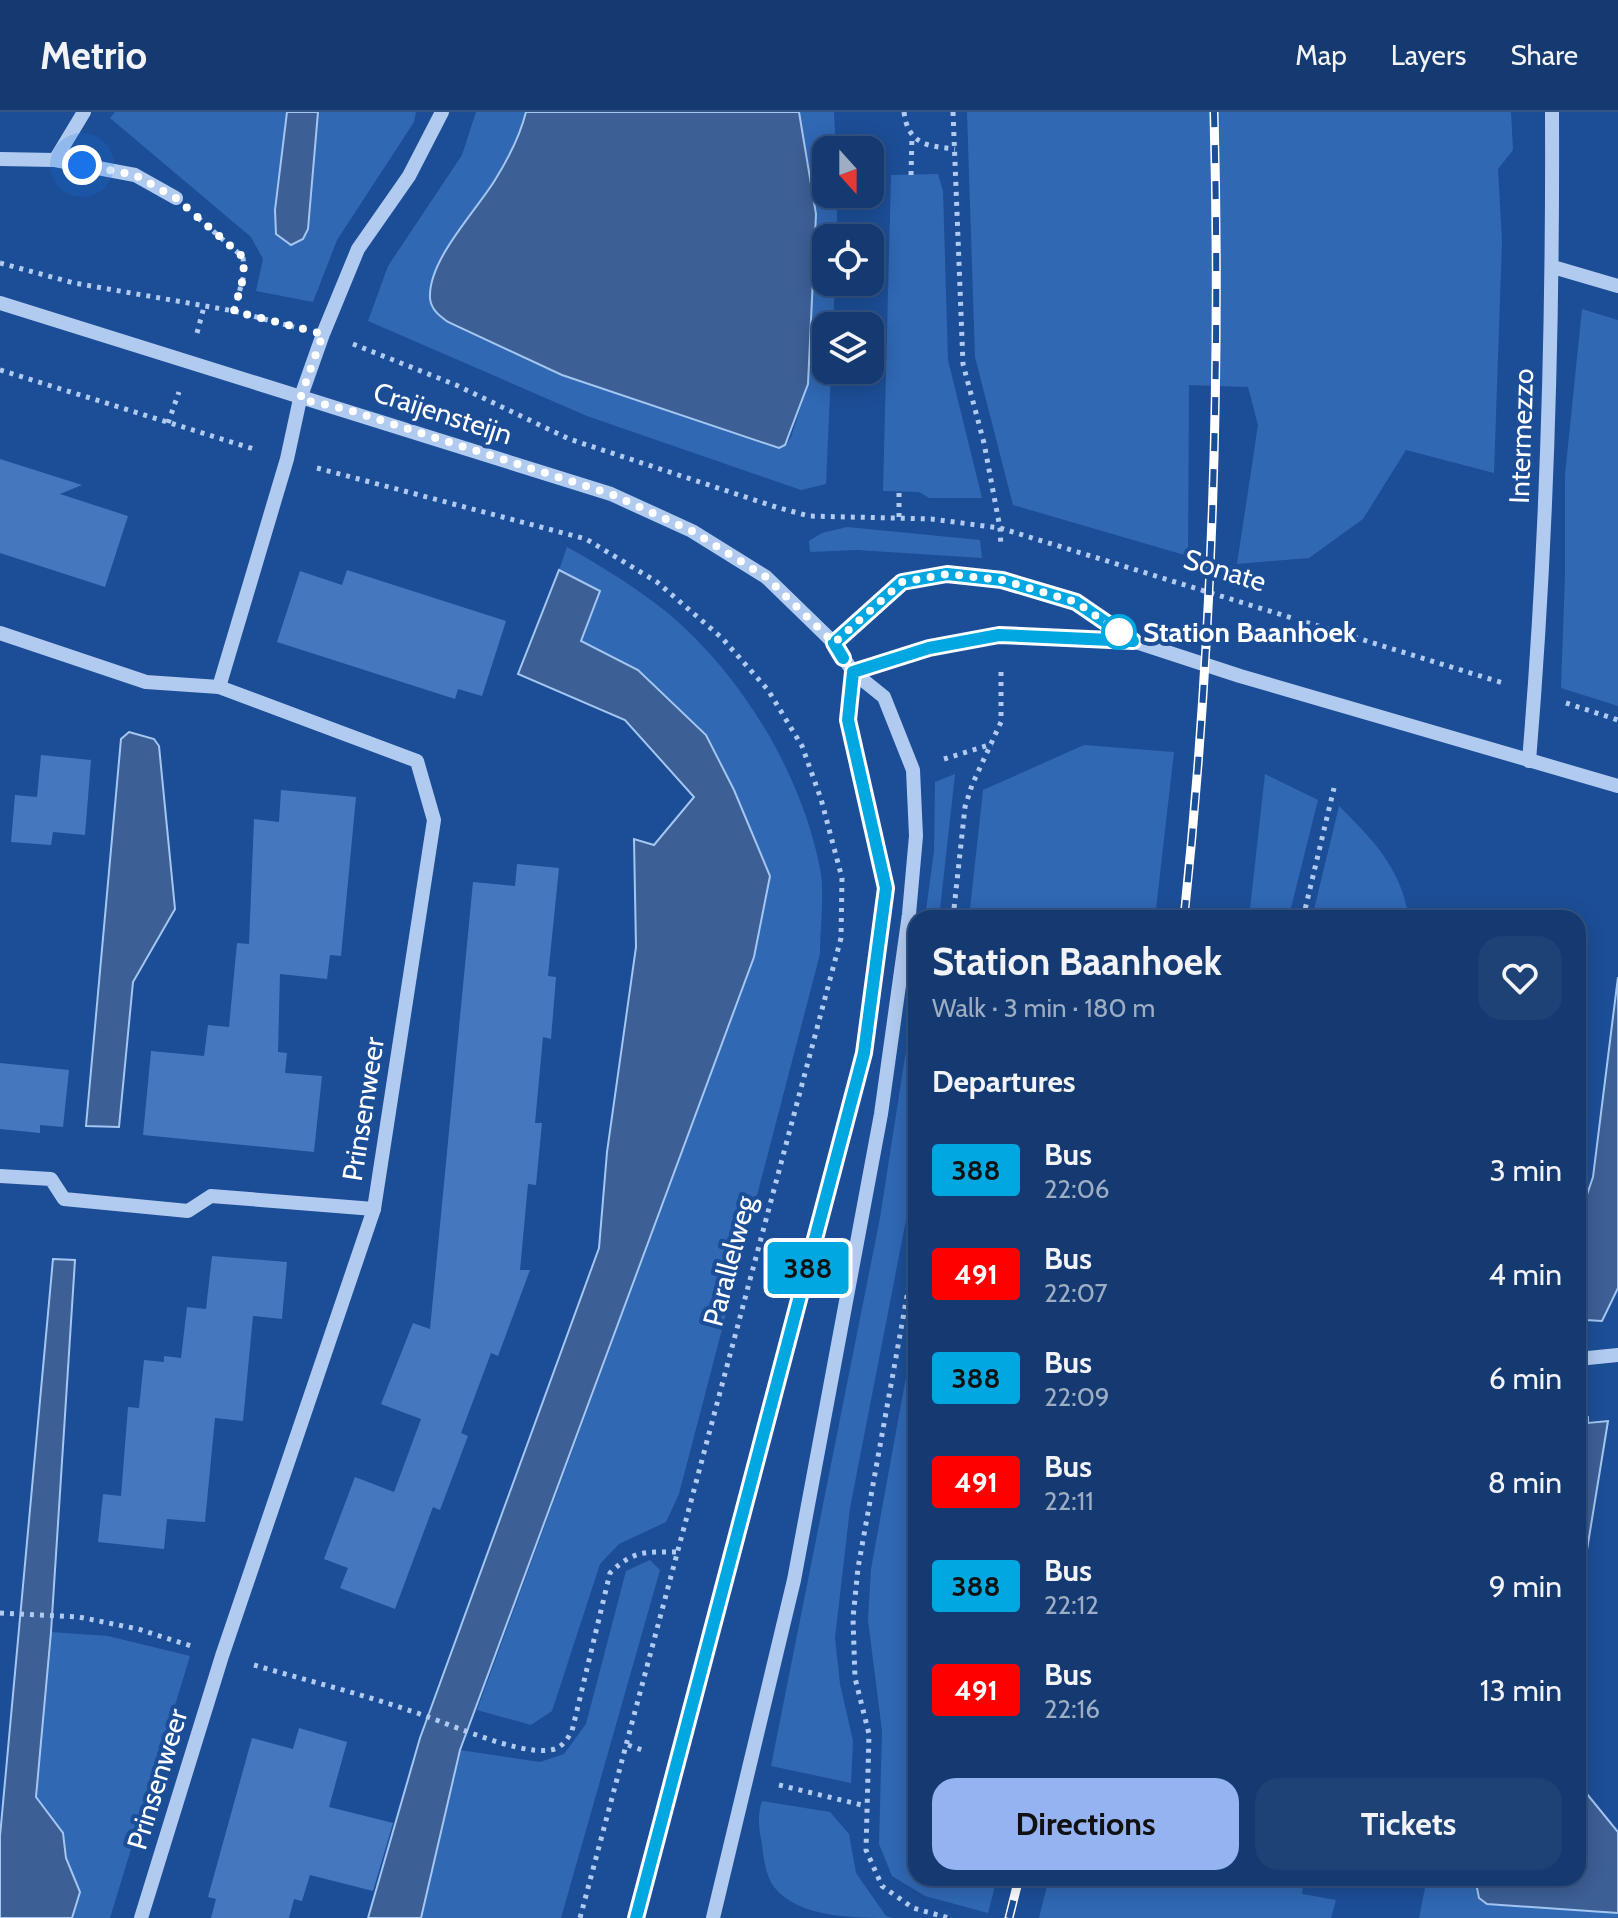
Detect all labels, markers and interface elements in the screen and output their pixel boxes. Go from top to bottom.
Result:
text: Metrio [40,32,147,79]
text: Map [1295,38,1347,72]
text: Layers [1391,38,1466,72]
text: Share [1510,38,1578,72]
north arrow [812,136,884,208]
map controls [812,136,884,384]
your location [62,145,102,185]
button: locate [812,224,884,296]
button: layers [812,312,884,384]
street label: Intermezzo [1502,368,1540,504]
street label: Craijensteijn [369,375,517,451]
street label: Sonate [1180,541,1270,599]
marker: Station Baanhoek [1102,615,1136,649]
place label: Station Baanhoek [1143,615,1357,649]
button: heart [1478,936,1562,1020]
text: Station Baanhoek [932,938,1222,985]
text: Walk · 3 min · 180 m [932,992,1155,1024]
street label: Prinsenweer [335,1034,391,1183]
text: Departures [932,1063,1076,1100]
text: Bus [1044,1136,1092,1173]
text: 3 min [1490,1152,1562,1189]
text: 388 [952,1153,1000,1187]
text: 22:06 [1044,1173,1110,1205]
street label: Parallelweg [695,1191,763,1330]
text: Bus [1044,1240,1092,1277]
line badge: 388 [762,1242,854,1294]
text: 388 [784,1251,832,1285]
text: 4 min [1488,1256,1562,1293]
text: 491 [954,1257,998,1291]
text: 22:07 [1044,1277,1108,1309]
text: Bus [1044,1344,1092,1381]
text: 6 min [1489,1360,1562,1397]
text: 388 [952,1361,1000,1395]
text: 22:09 [1044,1381,1110,1413]
text: Bus [1044,1448,1092,1485]
text: 8 min [1488,1464,1562,1501]
text: 491 [954,1465,998,1499]
text: 22:11 [1044,1485,1094,1517]
text: Bus [1044,1552,1092,1589]
text: 9 min [1489,1568,1562,1605]
text: 388 [952,1569,1000,1603]
text: 22:12 [1044,1589,1099,1621]
text: Bus [1044,1656,1092,1693]
text: 13 min [1480,1672,1562,1709]
text: 491 [954,1673,998,1707]
text: 22:16 [1044,1693,1100,1725]
street label: Prinsenweer [120,1704,195,1853]
button: Directions [932,1778,1239,1870]
button: Tickets [1255,1778,1562,1870]

